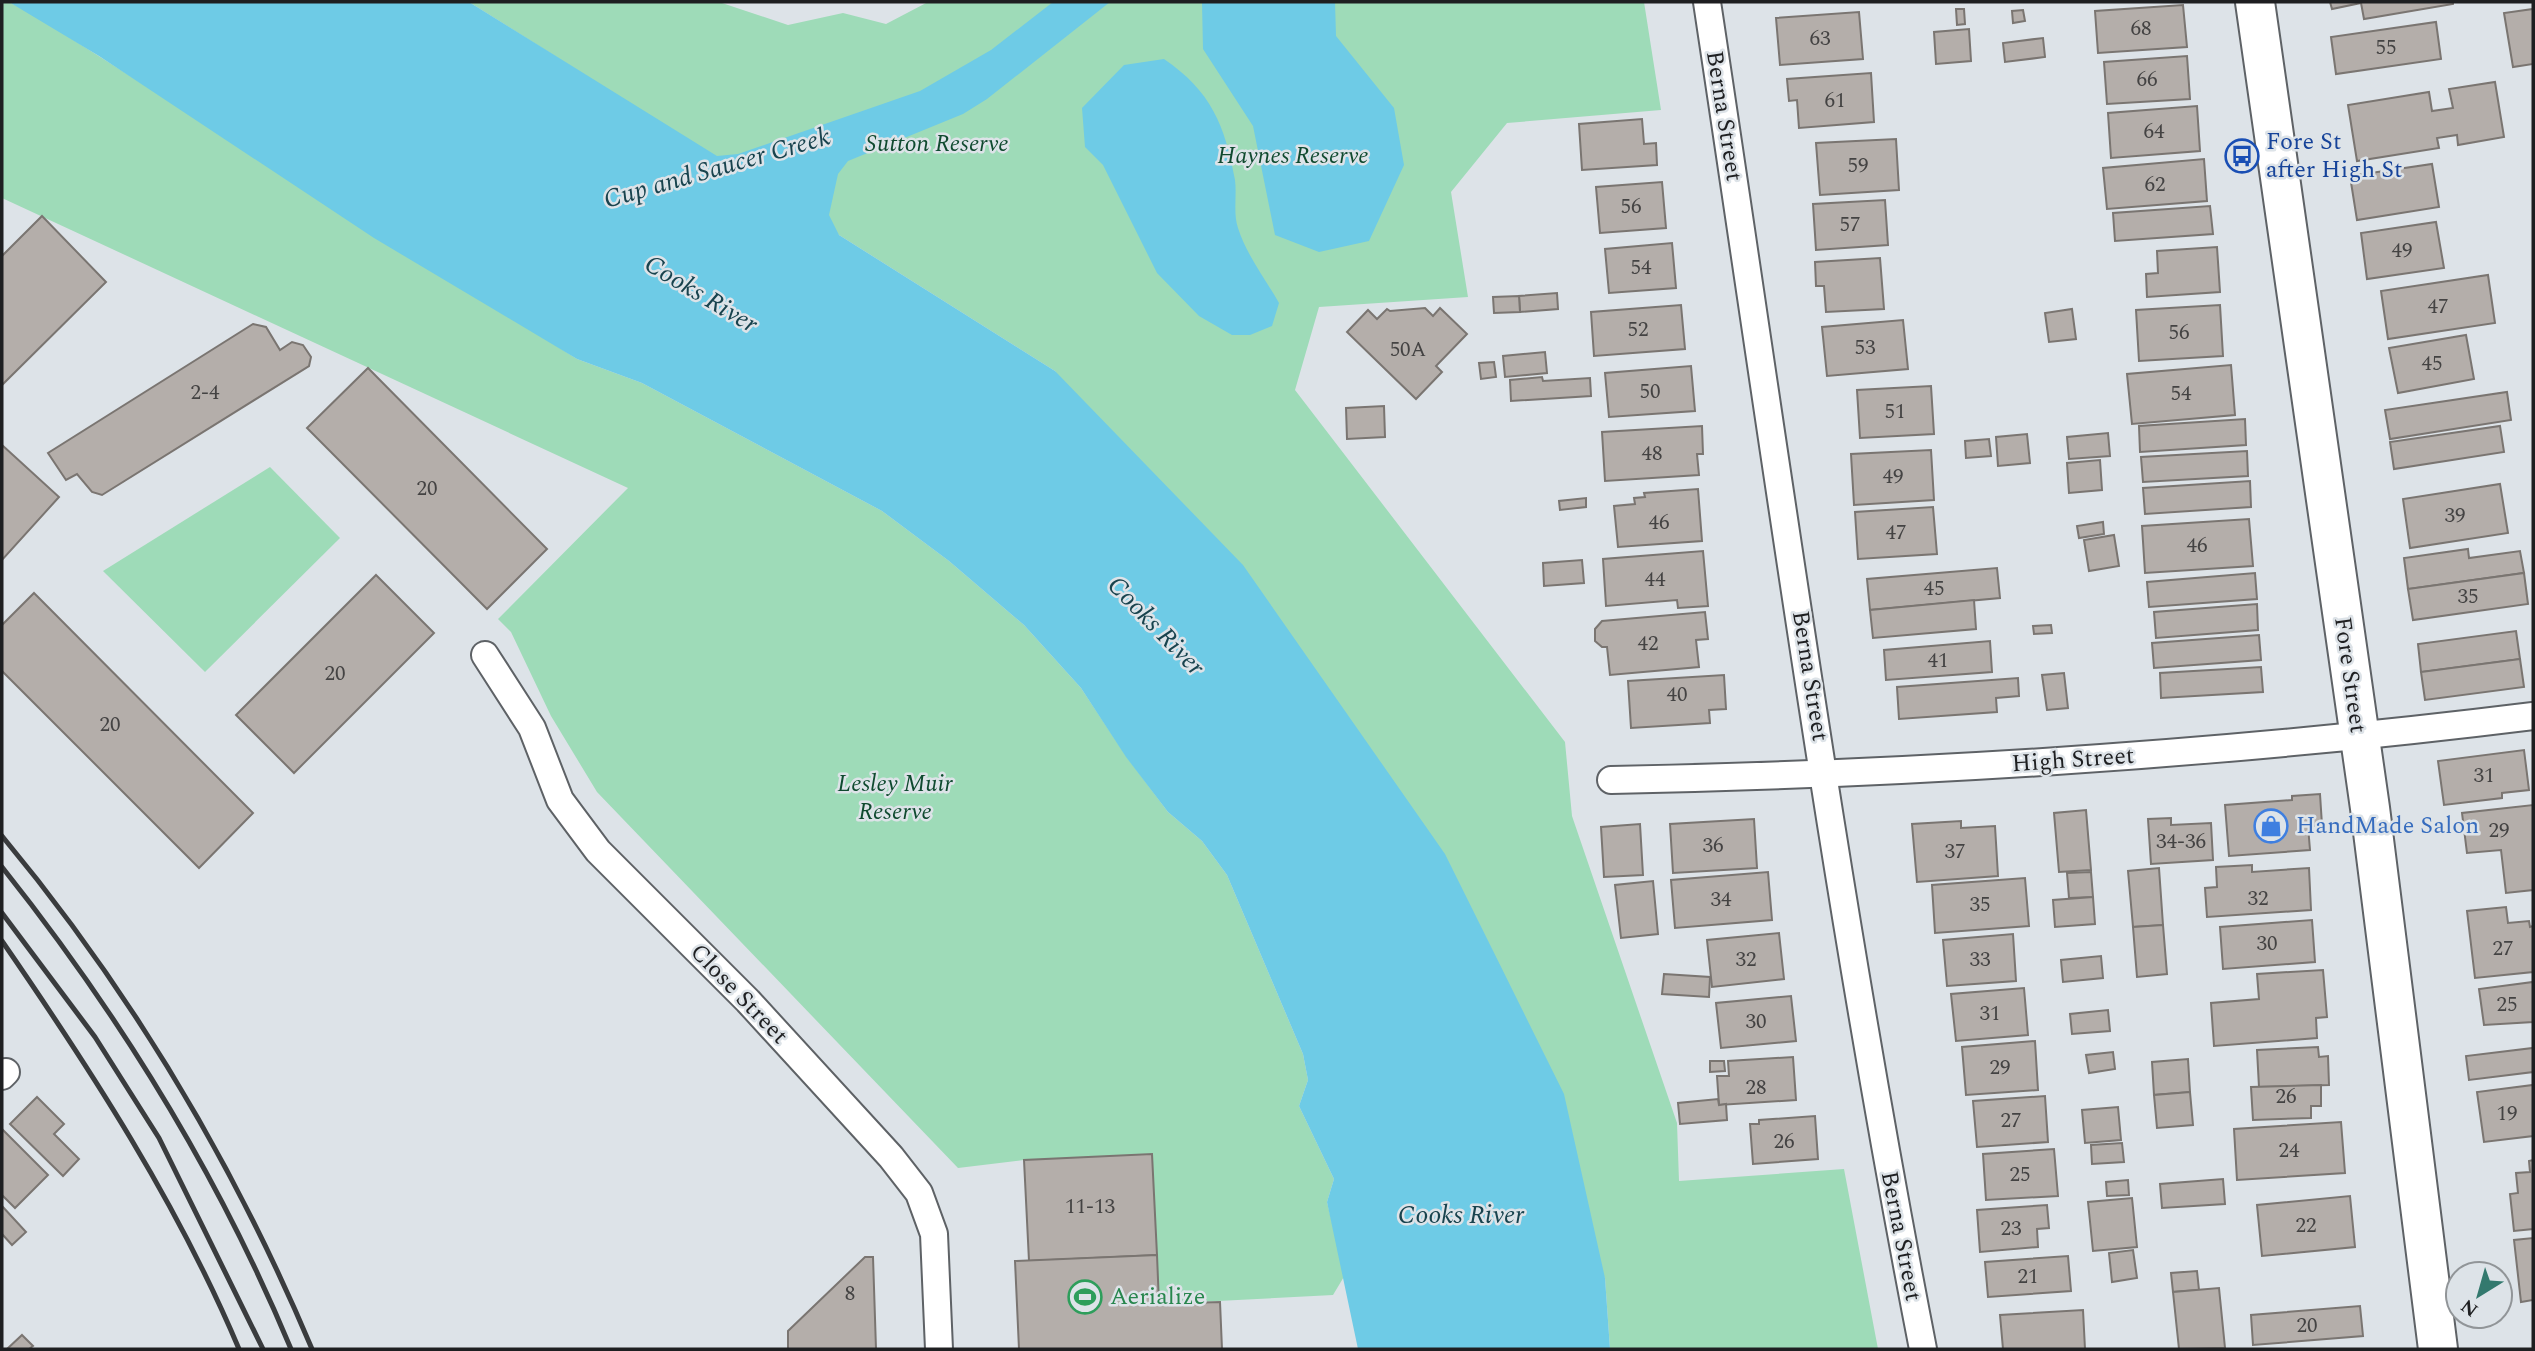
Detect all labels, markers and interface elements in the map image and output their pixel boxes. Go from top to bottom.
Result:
house number: 68 [2131,13,2152,45]
house number: 63 [1810,23,1831,55]
house number: 55 [2376,32,2397,64]
street label: Berna Street [1696,48,1752,184]
house number: 66 [2137,64,2158,96]
house number: 61 [1825,85,1846,117]
water label: Cup and Saucer Creek [599,116,835,220]
house number: 64 [2144,116,2165,148]
place label: Fore St after High St [2266,124,2403,188]
park label: Sutton Reserve [865,126,1009,162]
bus stop icon: Fore St after High St [2223,137,2261,175]
park label: Haynes Reserve [1217,138,1369,174]
house number: 59 [1848,150,1869,182]
house number: 62 [2145,169,2166,201]
house number: 56 [1621,191,1642,223]
house number: 57 [1840,209,1861,241]
house number: 49 [2392,235,2413,267]
water label: Cooks River [637,244,766,344]
house number: 54 [1631,252,1652,284]
house number: 47 [2428,291,2449,323]
house number: 52 [1628,314,1649,346]
house number: 56 [2169,317,2190,349]
house number: 53 [1855,332,1876,364]
house number: 50A [1390,334,1427,366]
house number: 45 [2422,348,2443,380]
house number: 50 [1640,376,1661,408]
house number: 2-4 [191,377,220,409]
house number: 54 [2171,378,2192,410]
house number: 51 [1885,396,1906,428]
house number: 48 [1642,438,1663,470]
house number: 49 [1883,461,1904,493]
house number: 20 [417,473,438,505]
house number: 39 [2445,500,2466,532]
house number: 46 [1649,507,1670,539]
house number: 47 [1886,517,1907,549]
house number: 46 [2187,530,2208,562]
house number: 44 [1645,564,1666,596]
water label: Cooks River [1098,567,1215,686]
house number: 45 [1924,573,1945,605]
house number: 35 [2458,581,2479,613]
street label: Berna Street [1782,608,1838,744]
street label: Fore Street [2324,615,2376,735]
house number: 42 [1638,628,1659,660]
house number: 41 [1928,645,1949,677]
house number: 20 [325,658,346,690]
house number: 40 [1667,679,1688,711]
house number: 20 [100,709,121,741]
street label: High Street [2011,738,2135,782]
house number: 31 [2474,760,2495,792]
park label: Lesley Muir Reserve [837,766,954,830]
shop icon: HandMade Salon [2252,807,2290,845]
place label: HandMade Salon [2296,808,2479,844]
house number: 29 [2489,815,2510,847]
house number: 34-36 [2156,826,2206,858]
house number: 36 [1703,830,1724,862]
house number: 37 [1945,836,1966,868]
house number: 32 [2248,883,2269,915]
house number: 34 [1711,884,1732,916]
house number: 35 [1970,889,1991,921]
house number: 30 [2257,928,2278,960]
house number: 27 [2493,933,2514,965]
street label: Close Street [681,935,797,1053]
house number: 32 [1736,944,1757,976]
house number: 33 [1970,944,1991,976]
house number: 25 [2497,989,2518,1021]
house number: 31 [1980,998,2001,1030]
house number: 30 [1746,1006,1767,1038]
house number: 29 [1990,1052,2011,1084]
house number: 28 [1746,1072,1767,1104]
house number: 26 [2276,1081,2297,1113]
house number: 19 [2497,1098,2518,1130]
house number: 27 [2001,1105,2022,1137]
house number: 26 [1774,1126,1795,1158]
house number: 24 [2279,1135,2300,1167]
house number: 25 [2010,1159,2031,1191]
street label: Berna Street [1871,1168,1931,1304]
house number: 11-13 [1065,1191,1115,1223]
water label: Cooks River [1398,1195,1525,1235]
house number: 22 [2296,1210,2317,1242]
house number: 23 [2001,1213,2022,1245]
north arrow [2444,1260,2514,1330]
house number: 21 [2018,1261,2039,1293]
house number: 8 [845,1278,855,1310]
sports icon: Aerialize [1066,1278,1104,1316]
place label: Aerialize [1110,1279,1205,1315]
text: N [2455,1291,2485,1324]
house number: 20 [2297,1310,2318,1342]

